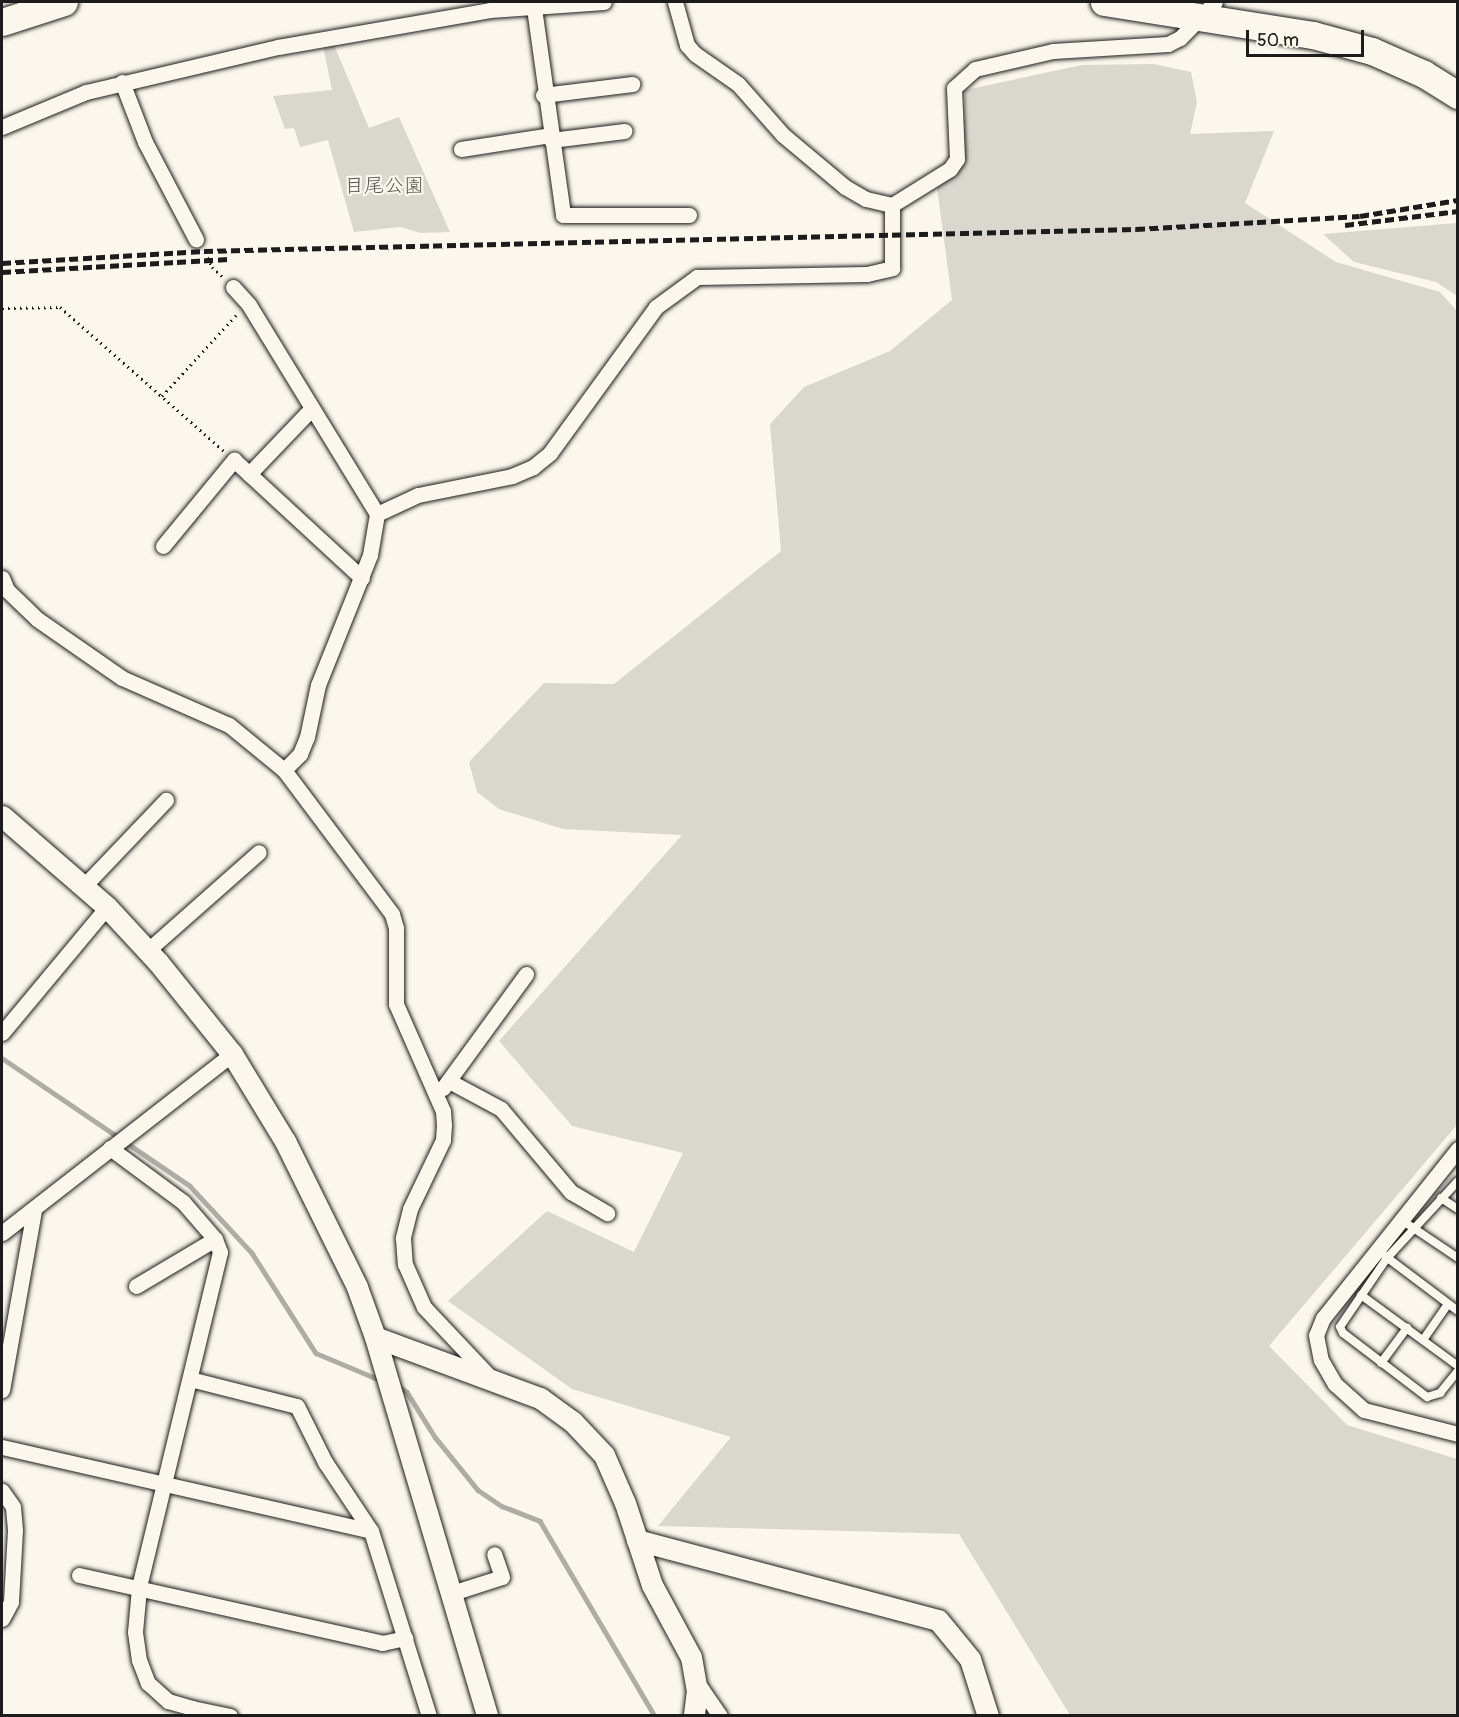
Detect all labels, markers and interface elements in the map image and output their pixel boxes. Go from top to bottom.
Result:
scale bar [1249,18,1368,56]
text: 50 m [1257,29,1299,52]
park label: 目尾公園 [344,173,424,197]

